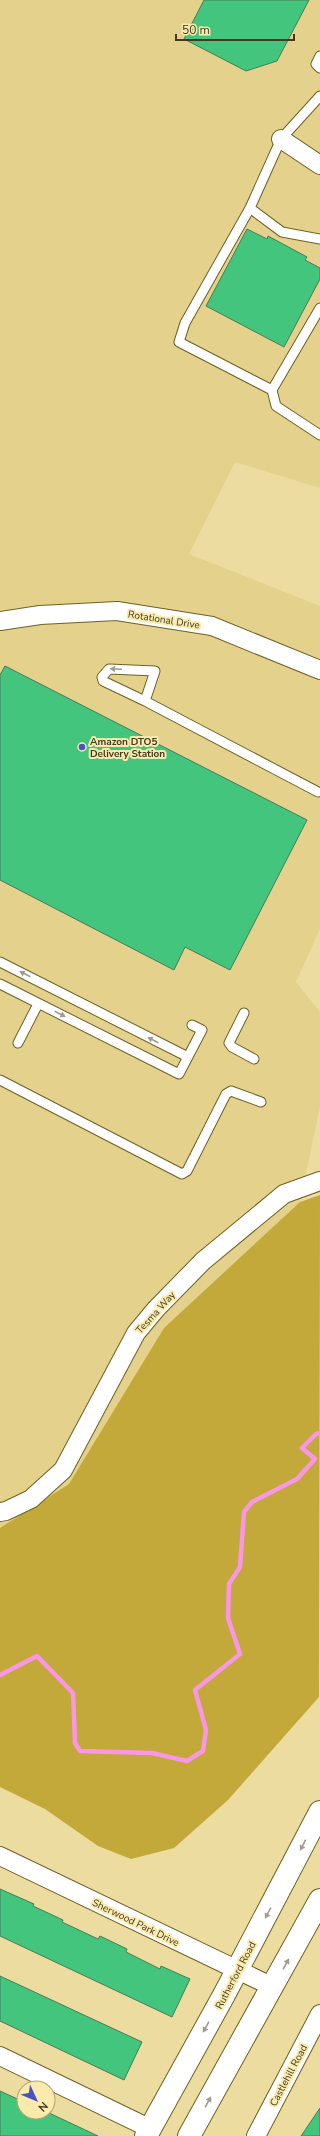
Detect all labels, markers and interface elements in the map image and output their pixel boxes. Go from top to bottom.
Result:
scale bar [176,16,294,42]
text: 50 m [182,22,210,38]
street label: Rotational Drive [127,607,201,633]
one-way arrow [109,666,122,672]
place label: Amazon DTO5 Delivery Station [90,735,165,761]
marker: Amazon DTO5 Delivery Station [77,742,87,752]
one-way arrow [19,971,31,978]
one-way arrow [54,1011,66,1018]
one-way arrow [148,1036,159,1043]
street label: Tesma Way [133,1288,179,1337]
one-way arrow [300,1839,306,1851]
street label: Sherwood Park Drive [90,1896,181,1950]
one-way arrow [265,1907,271,1919]
street label: Rutherford Road [212,1939,260,2012]
one-way arrow [282,1958,289,1970]
one-way arrow [203,2021,209,2033]
street label: Castlehill Road [267,2042,311,2109]
north arrow [16,2080,56,2120]
one-way arrow [205,2096,212,2108]
text: N [35,2098,51,2115]

